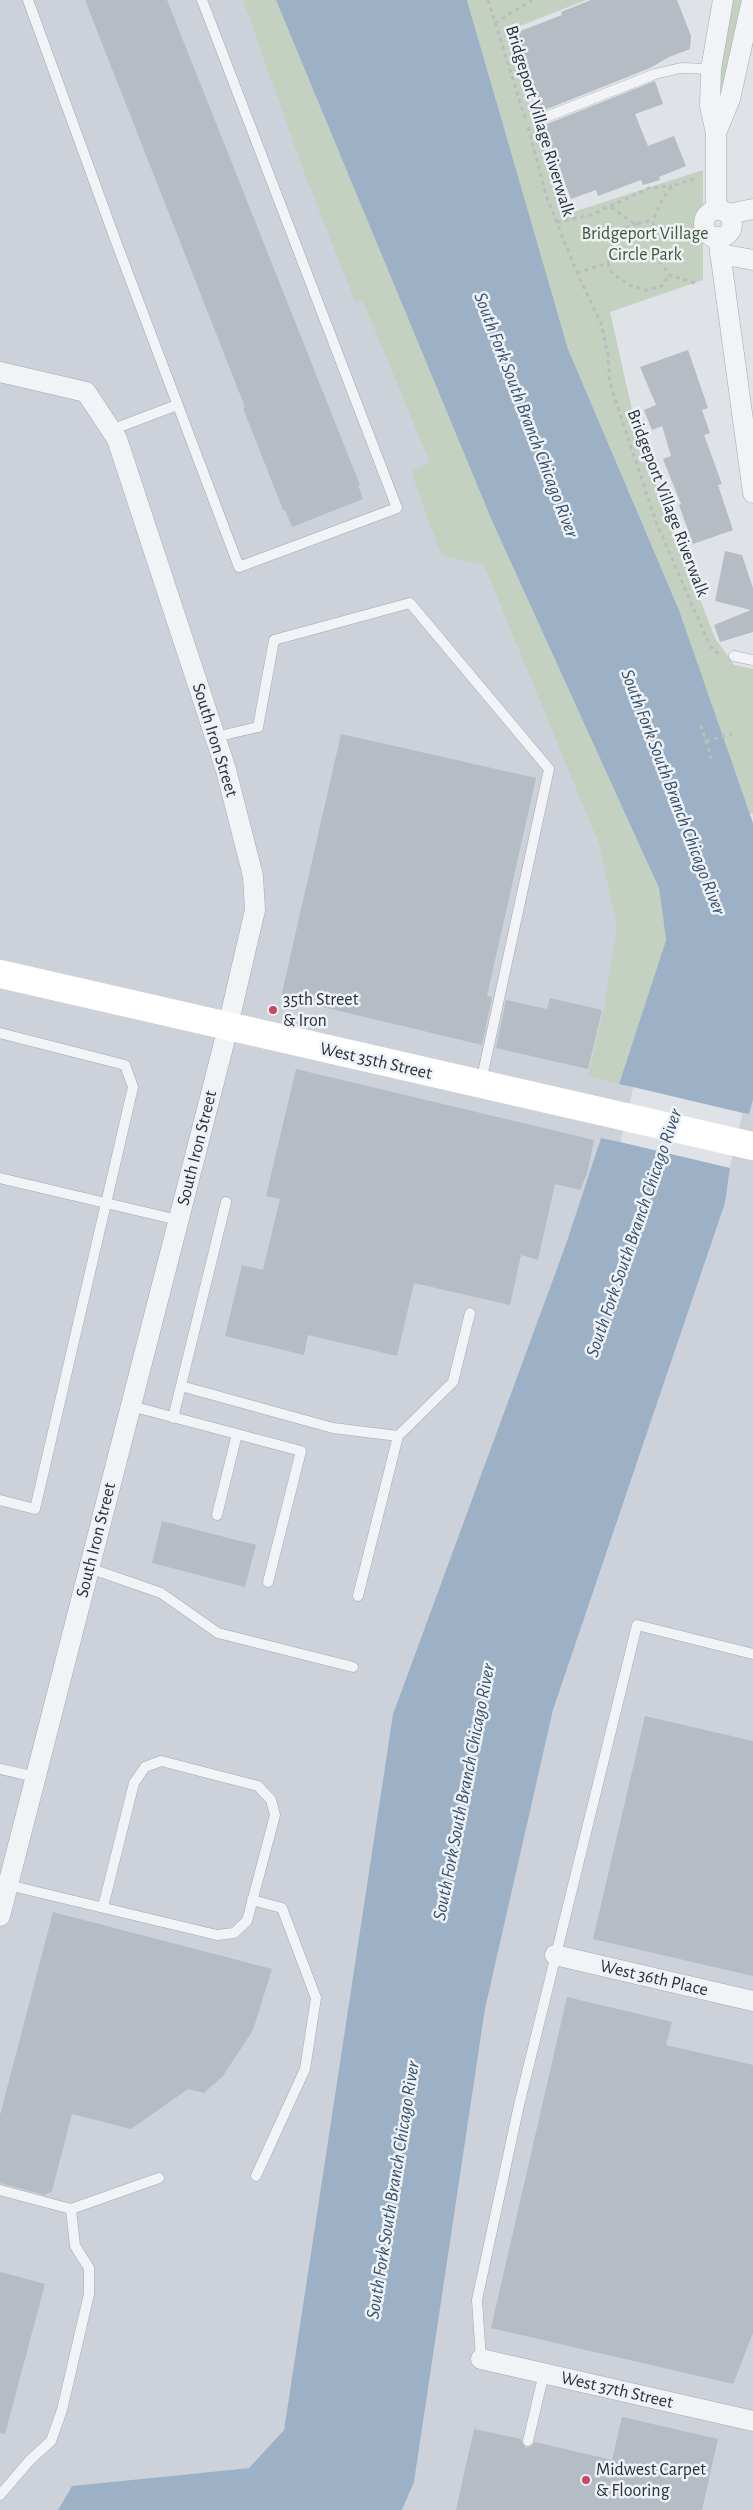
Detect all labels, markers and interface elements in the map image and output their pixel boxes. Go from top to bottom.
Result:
street label: Bridgeport Village Riverwalk [501,23,579,219]
park label: Bridgeport Village Circle Park [581,223,709,266]
water label: South Fork South Branch Chicago River [469,289,583,541]
street label: Bridgeport Village Riverwalk [622,406,714,600]
water label: South Fork South Branch Chicago River [616,666,730,918]
street label: South Iron Street [187,680,243,800]
place label: 35th Street & Iron [283,989,358,1032]
marker: 35th Street & Iron [267,1004,279,1016]
street label: West 35th Street [318,1038,434,1084]
street label: South Iron Street [172,1088,222,1208]
water label: South Fork South Branch Chicago River [581,1106,687,1360]
street label: South Iron Street [71,1480,121,1600]
water label: South Fork South Branch Chicago River [428,1662,500,1922]
street label: West 36th Place [598,1955,710,2001]
water label: South Fork South Branch Chicago River [361,2059,425,2321]
street label: West 37th Street [559,2367,675,2413]
place label: Midwest Carpet & Flooring [596,2459,706,2502]
marker: Midwest Carpet & Flooring [580,2474,592,2486]

